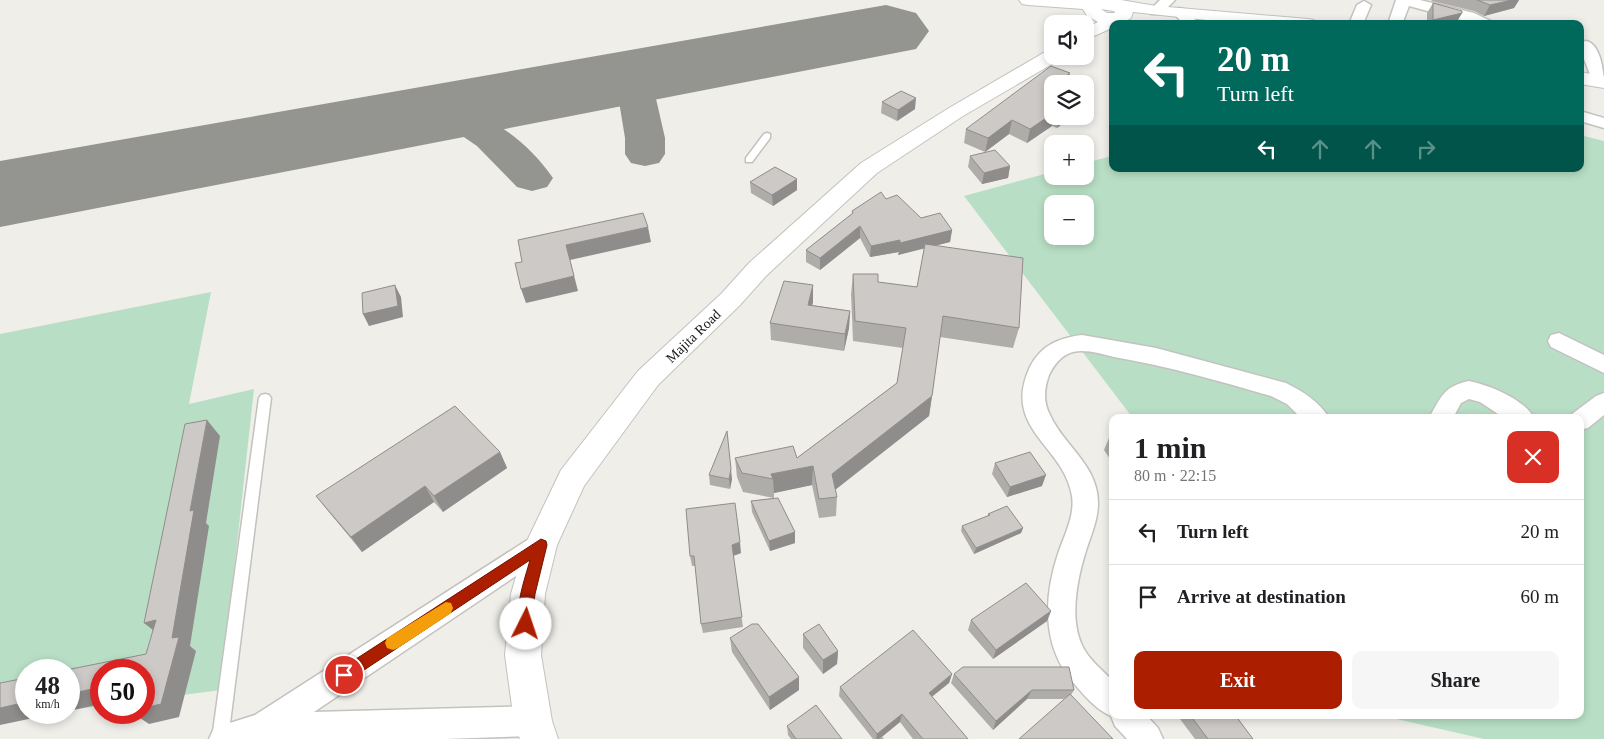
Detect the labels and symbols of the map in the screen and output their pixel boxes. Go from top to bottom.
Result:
street label: Majita Road [663,307,724,366]
position arrow [499,597,551,649]
pin [323,654,365,696]
speed limit sign: 50 [90,659,155,724]

